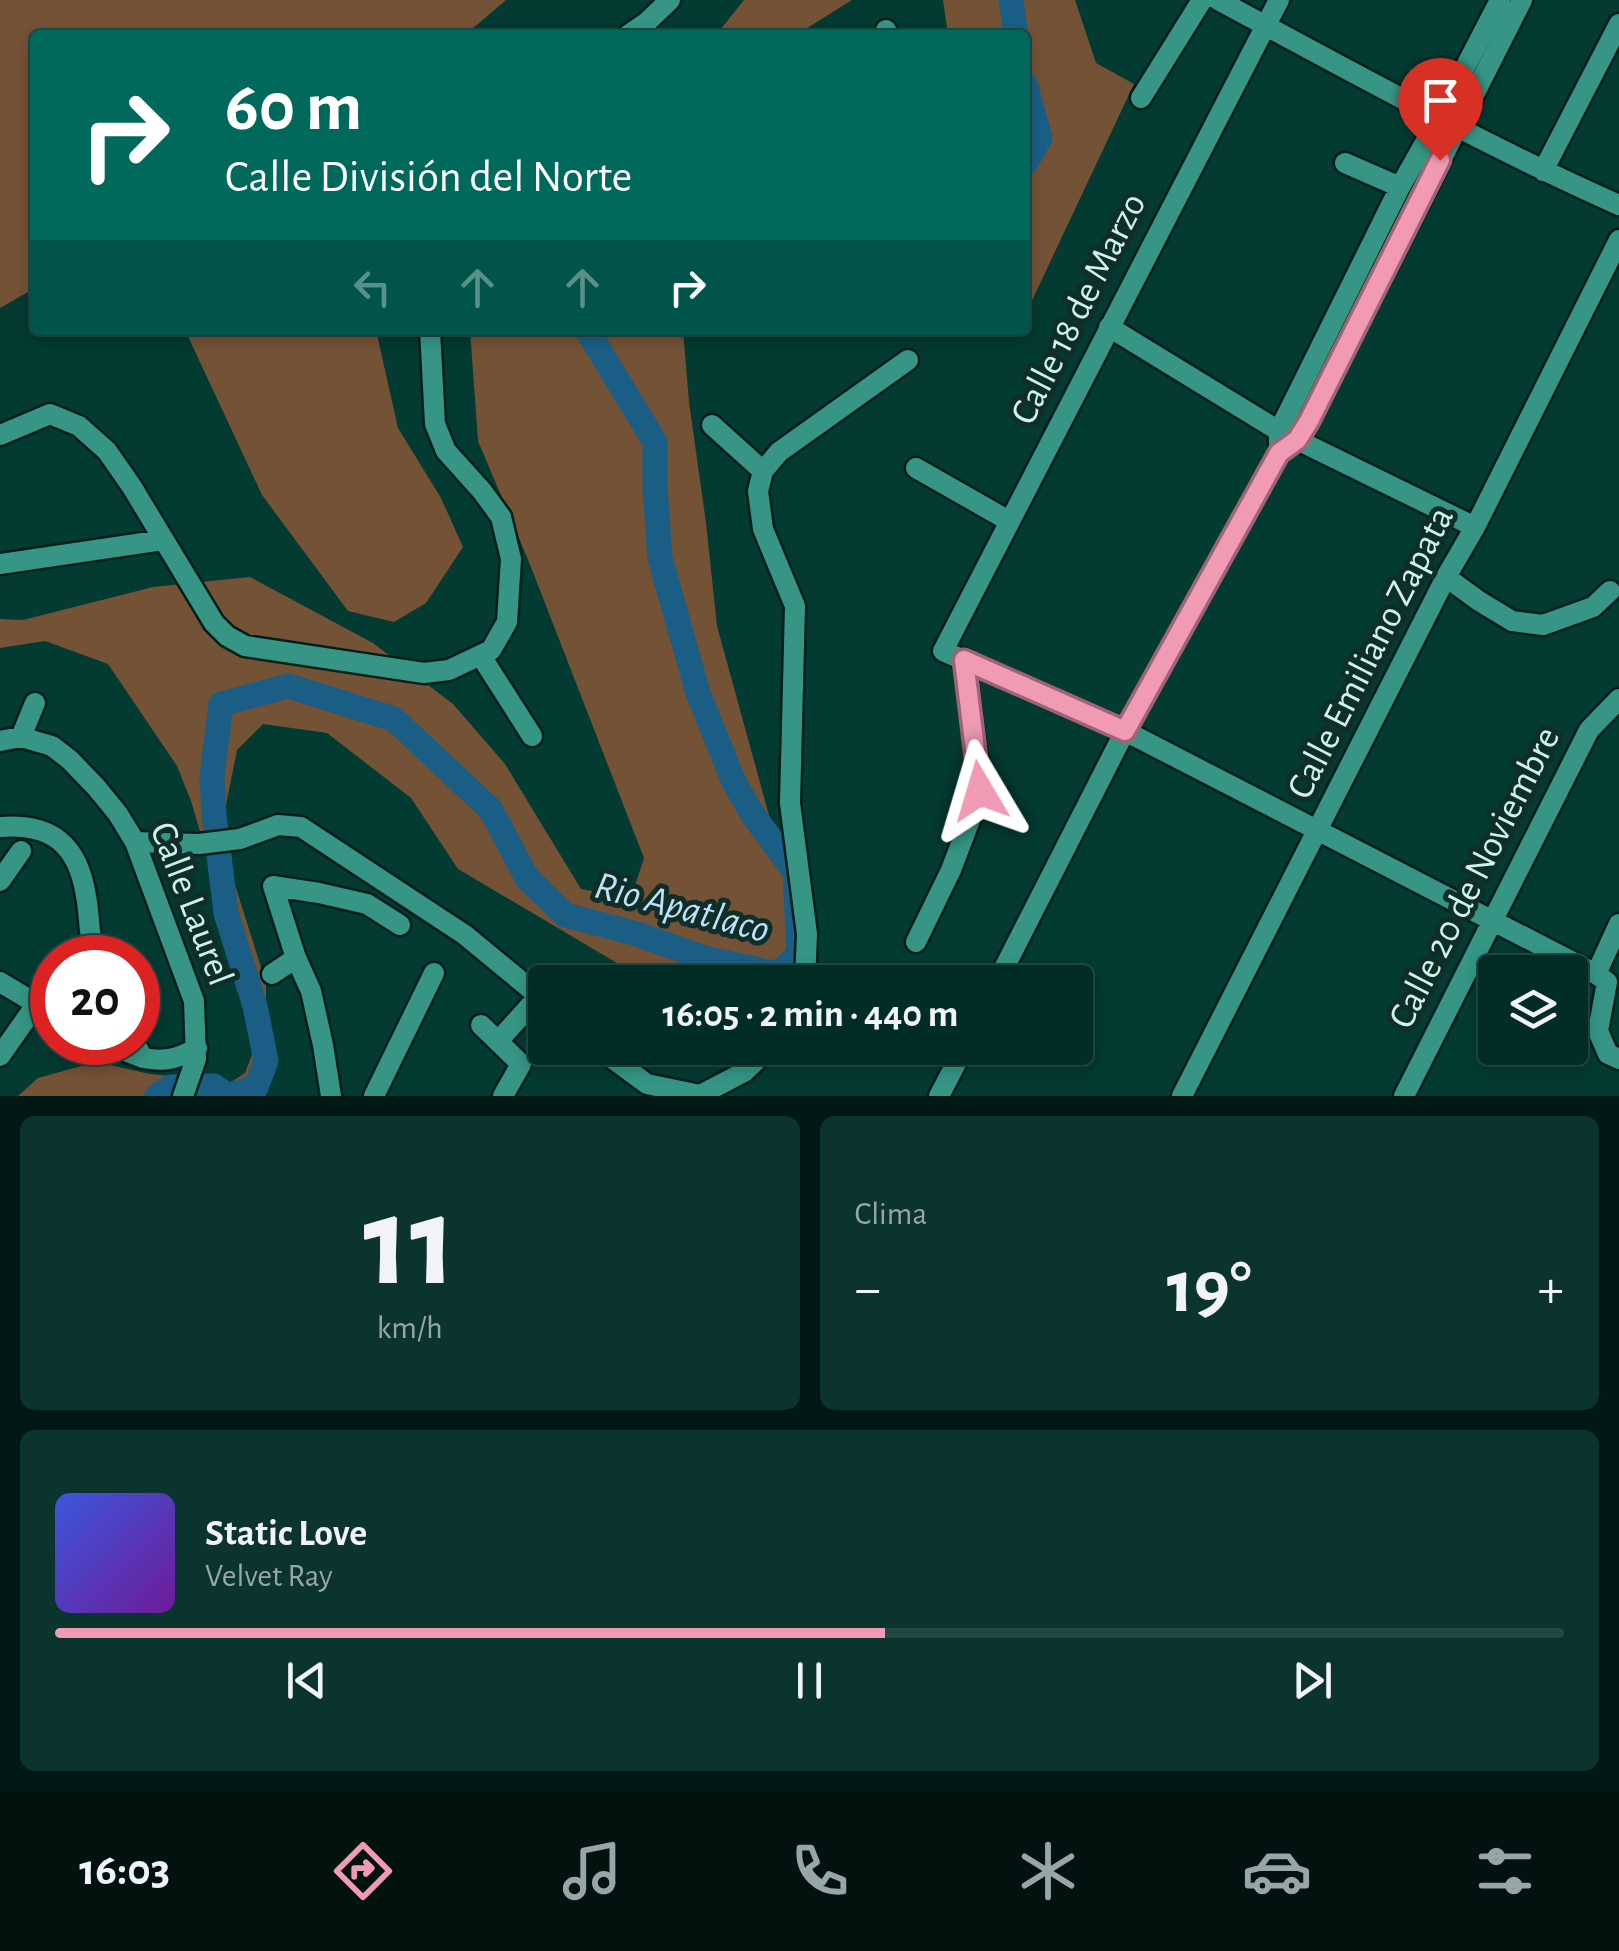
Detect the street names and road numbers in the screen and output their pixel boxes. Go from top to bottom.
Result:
street label: Calle 18 de Marzo [1005,187,1153,431]
street label: Calle Emiliano Zapata [1281,501,1461,805]
street label: Calle 20 de Noviembre [1383,721,1567,1035]
street label: Calle Laurel [143,817,239,991]

